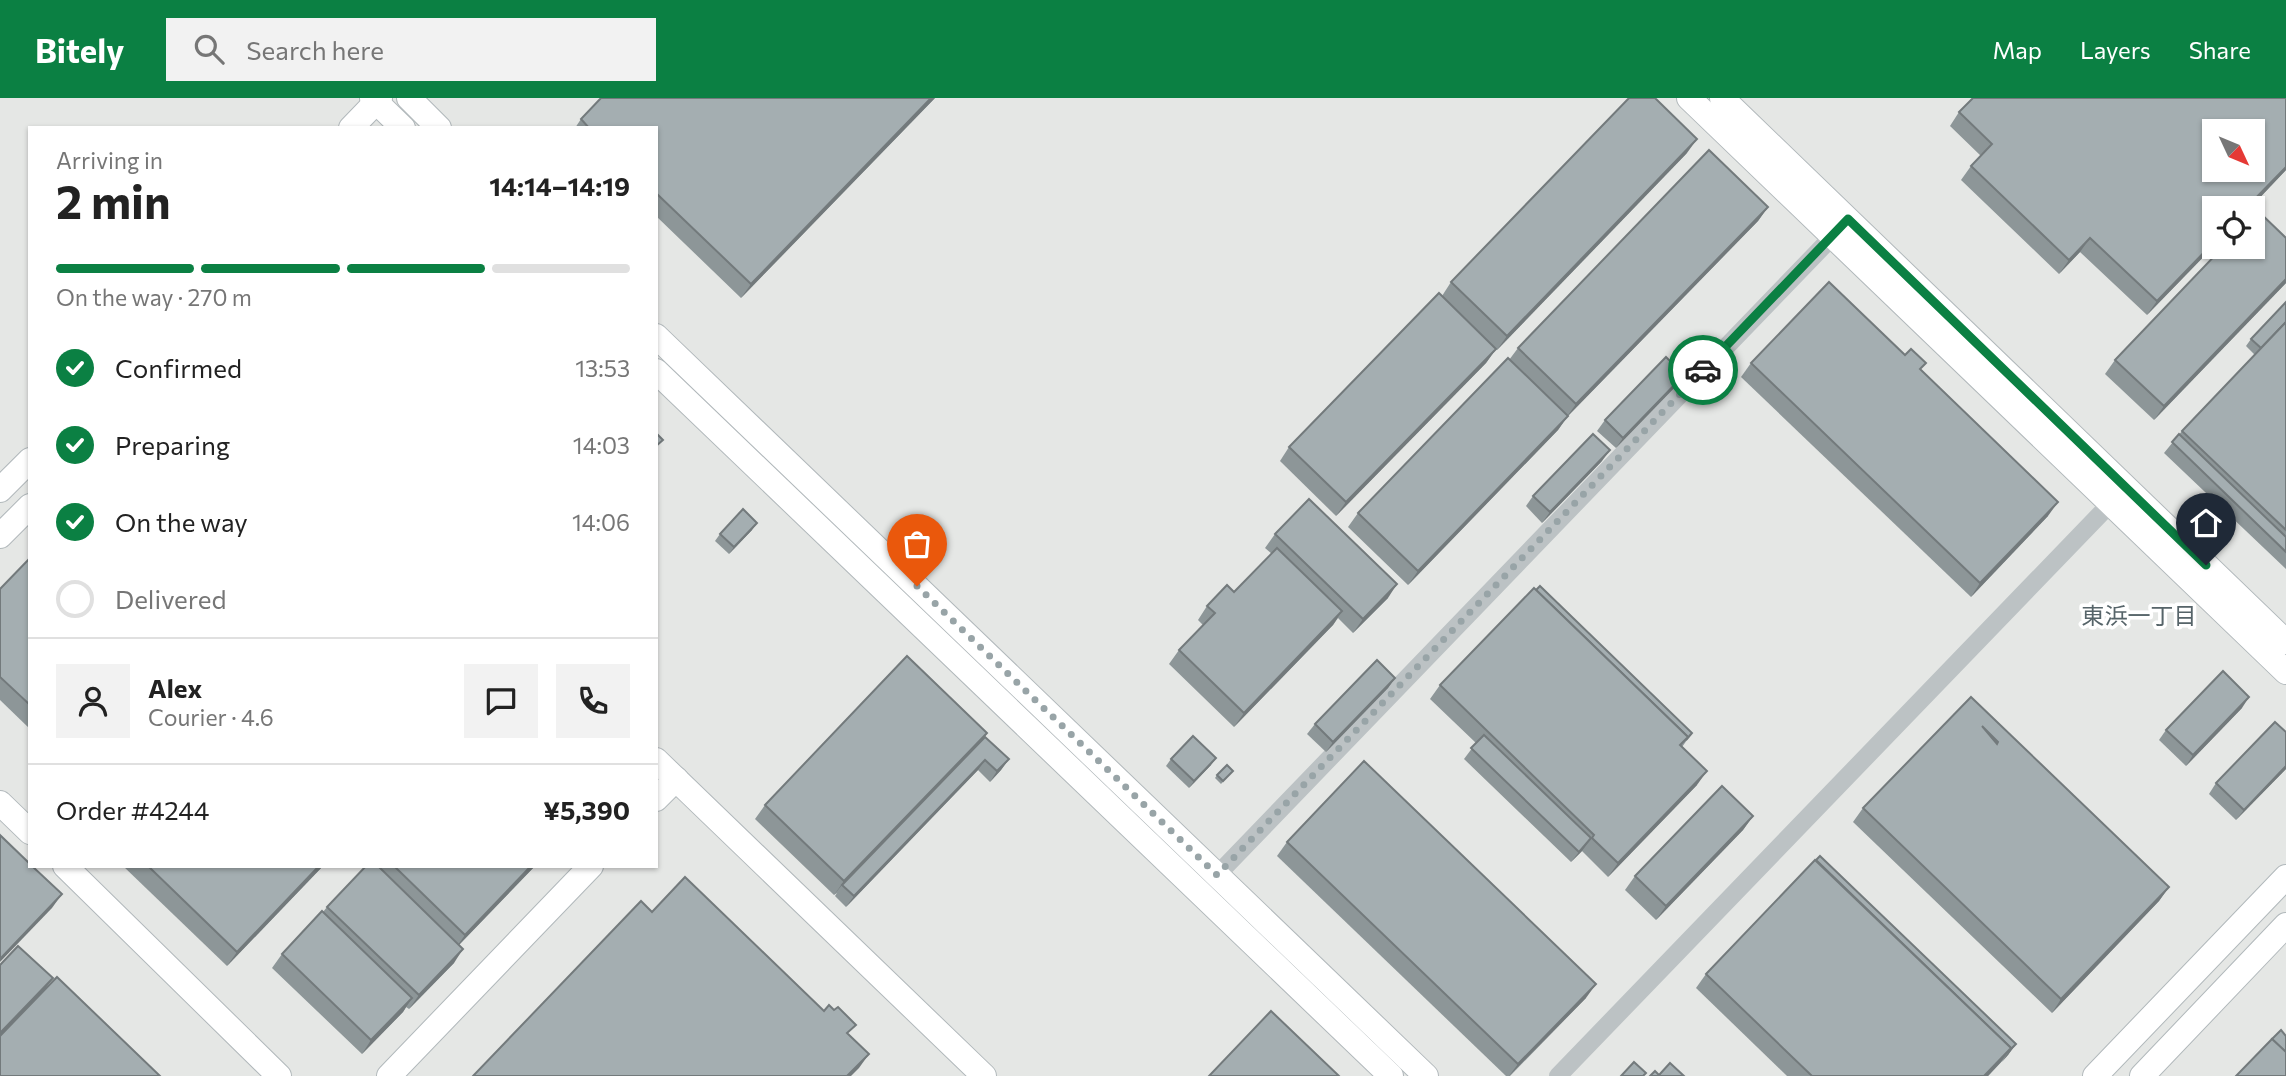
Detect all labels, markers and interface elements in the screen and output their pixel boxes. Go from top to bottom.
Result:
search box [166,18,656,81]
text: Bitely [35,29,124,70]
icon: search [190,30,228,68]
text: Search here [246,34,384,65]
text: Map [1993,35,2042,64]
text: Layers [2080,35,2151,64]
text: Share [2189,35,2251,64]
north arrow [2202,119,2264,182]
map controls [2202,119,2265,259]
text: Arriving in [56,146,163,174]
text: 14:14–14:19 [489,170,630,201]
text: 2 min [56,172,171,228]
button: locate [2202,196,2265,259]
text: On the way · 270 m [56,283,252,311]
courier [1668,335,1738,405]
icon: check [56,349,94,387]
icon: car [1684,351,1722,389]
text: Confirmed [115,352,242,383]
text: 13:53 [575,354,630,382]
icon: check [56,426,94,464]
text: Preparing [115,429,230,460]
text: 14:03 [573,431,630,459]
pin [2176,493,2236,565]
icon: check [56,503,94,541]
icon: home [2187,504,2225,542]
text: On the way [115,506,248,537]
text: 14:06 [572,508,630,536]
pin [887,514,947,586]
icon: bag [898,525,936,563]
text: Delivered [115,583,226,614]
district label: 東浜一丁目 [2082,601,2197,629]
button: person [56,664,130,738]
button: chat [464,664,538,738]
button: phone [556,664,630,738]
text: Alex [148,672,202,703]
text: Courier · 4.6 [148,703,274,731]
text: Order #4244 [56,794,209,825]
text: ¥5,390 [543,794,630,825]

